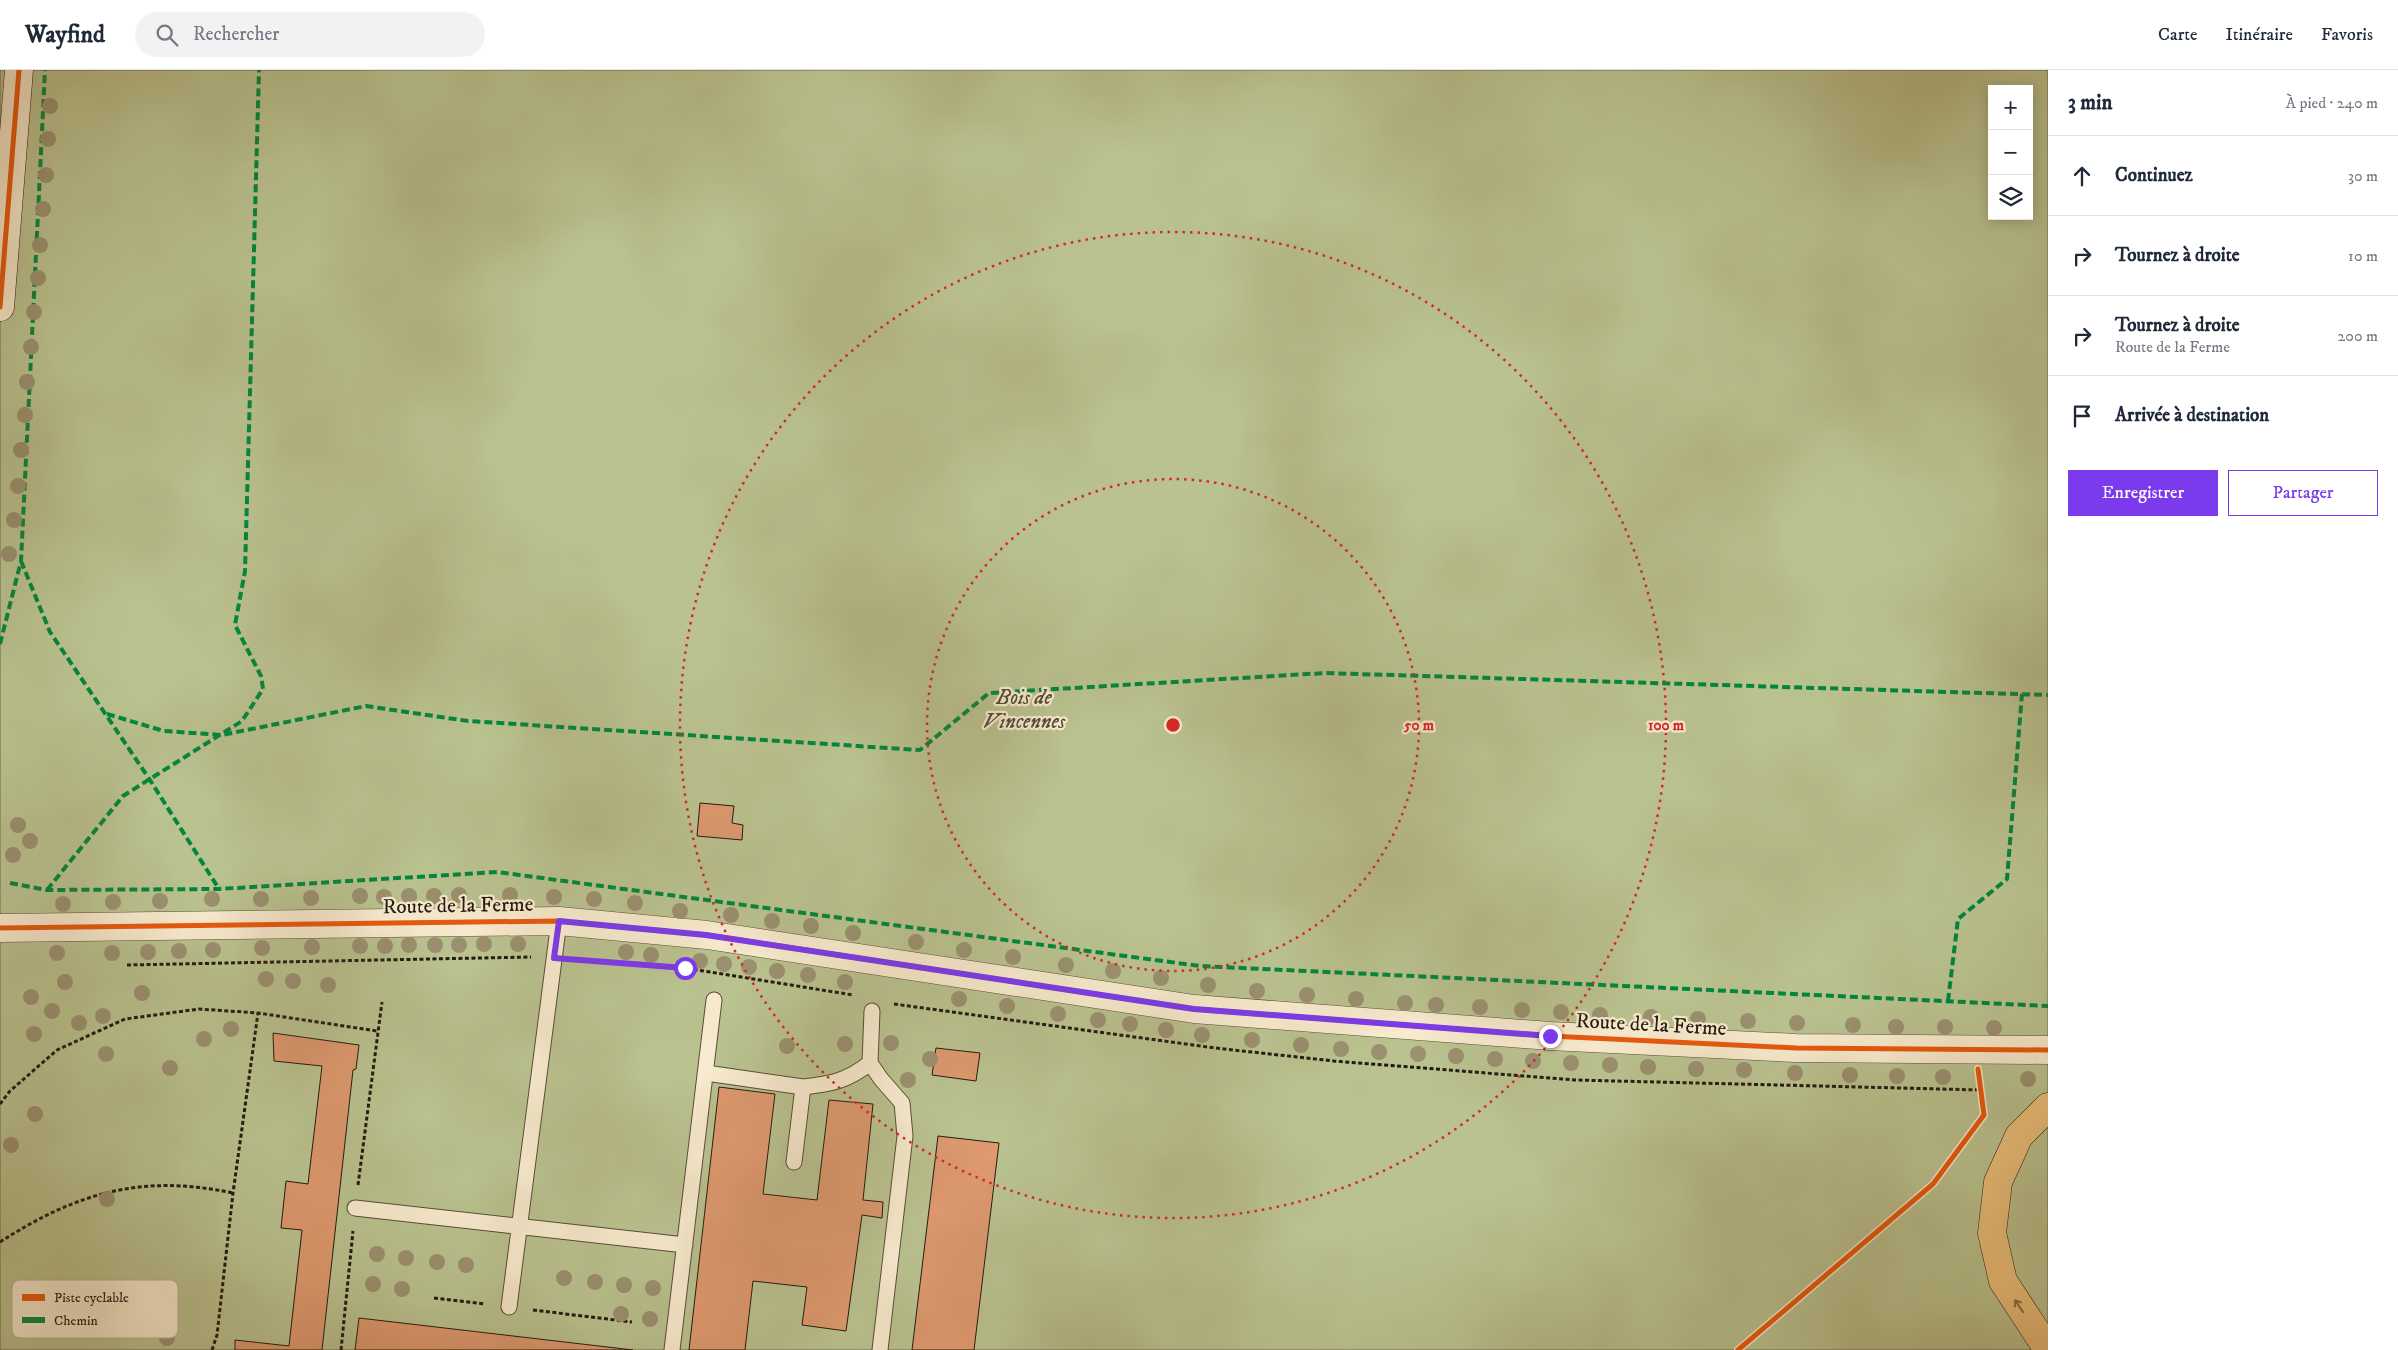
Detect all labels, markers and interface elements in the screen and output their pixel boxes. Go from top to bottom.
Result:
search box [135,12,485,57]
text: Wayfind [25,20,105,50]
icon: search [153,21,181,49]
text: Rechercher [193,23,279,46]
text: Carte [2158,24,2198,46]
text: Itinéraire [2226,24,2293,46]
text: Favoris [2321,24,2373,46]
map controls [1988,85,2033,220]
button: + [1988,85,2033,130]
text: 3 min [2068,90,2113,116]
text: À pied · 240 m [2286,93,2378,113]
button: − [1988,130,2033,175]
icon: ahead [2068,162,2096,190]
text: Continuez [2115,164,2193,187]
text: 30 m [2348,166,2378,186]
button: layers [1988,175,2033,220]
icon: right [2068,242,2096,270]
text: Tournez à droite [2115,244,2240,267]
text: 10 m [2348,246,2378,266]
text: Tournez à droite [2115,314,2240,337]
icon: right [2068,322,2096,350]
text: 200 m [2337,326,2378,346]
text: Route de la Ferme [2115,337,2230,357]
icon: arrive [2068,402,2096,430]
text: Arrivée à destination [2115,404,2269,427]
button: Enregistrer [2068,470,2218,516]
button: Partager [2228,470,2378,516]
park label: Bois de Vincennes [983,685,1066,735]
centre of rings [1164,716,1182,734]
text: 50 m [1403,716,1435,735]
text: 100 m [1648,716,1685,735]
street label: Route de la Ferme [382,892,534,920]
route start [674,957,697,980]
street label: Route de la Ferme [1575,1008,1727,1042]
route end [1539,1025,1562,1048]
legend [12,1280,178,1338]
text: Piste cyclable [54,1289,129,1307]
one-way arrow [2014,1300,2024,1314]
text: Chemin [54,1312,99,1330]

